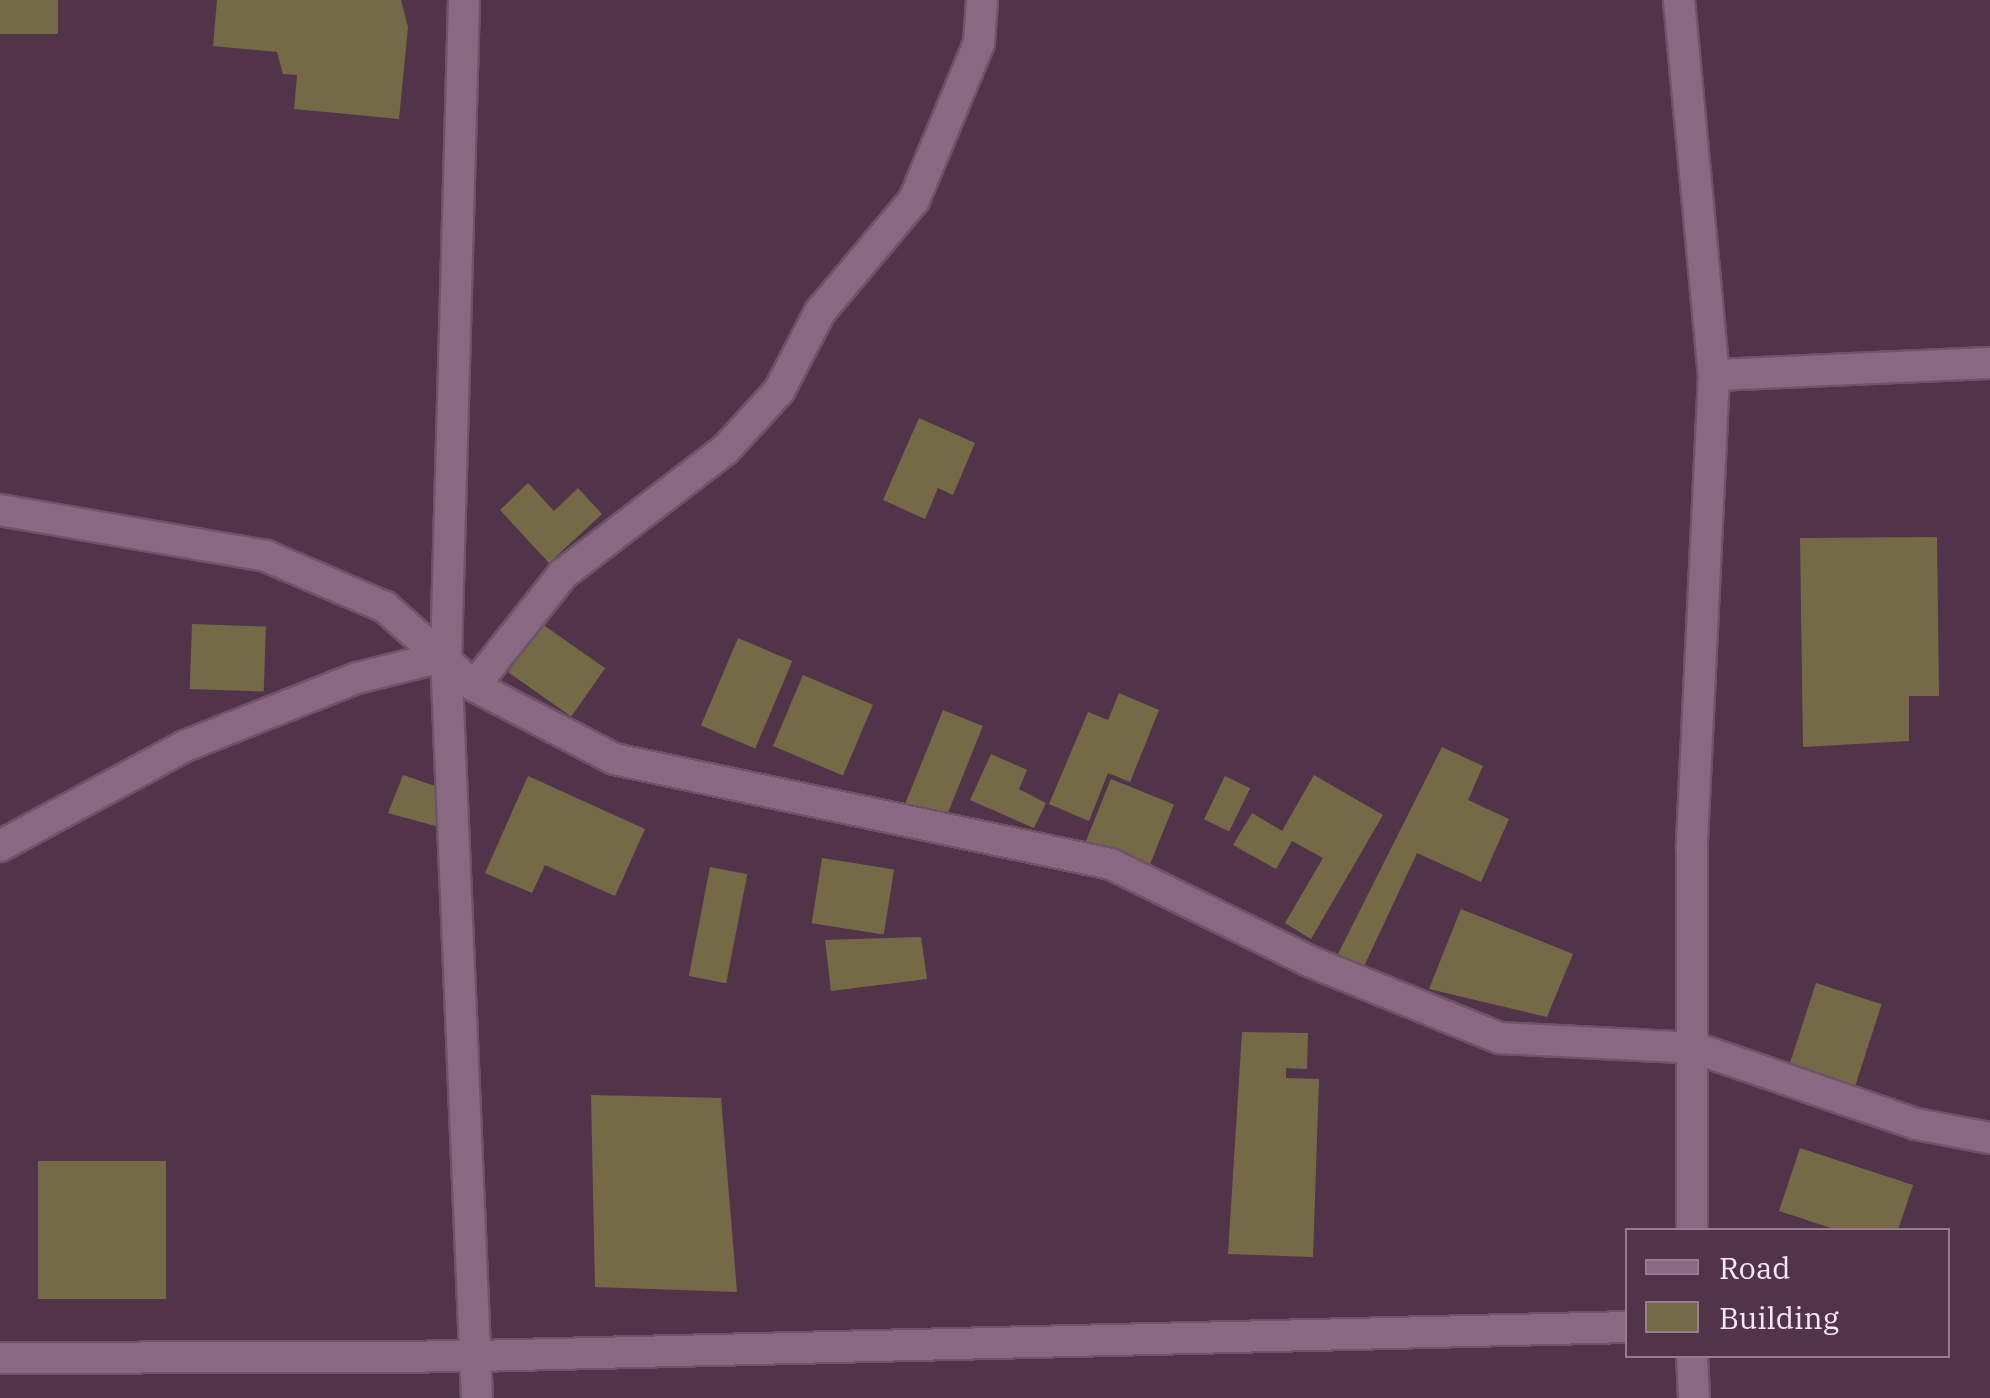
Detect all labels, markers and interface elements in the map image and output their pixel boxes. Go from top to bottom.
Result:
legend [1625,1228,1950,1358]
text: Road [1719,1248,1791,1287]
text: Building [1719,1298,1839,1337]

